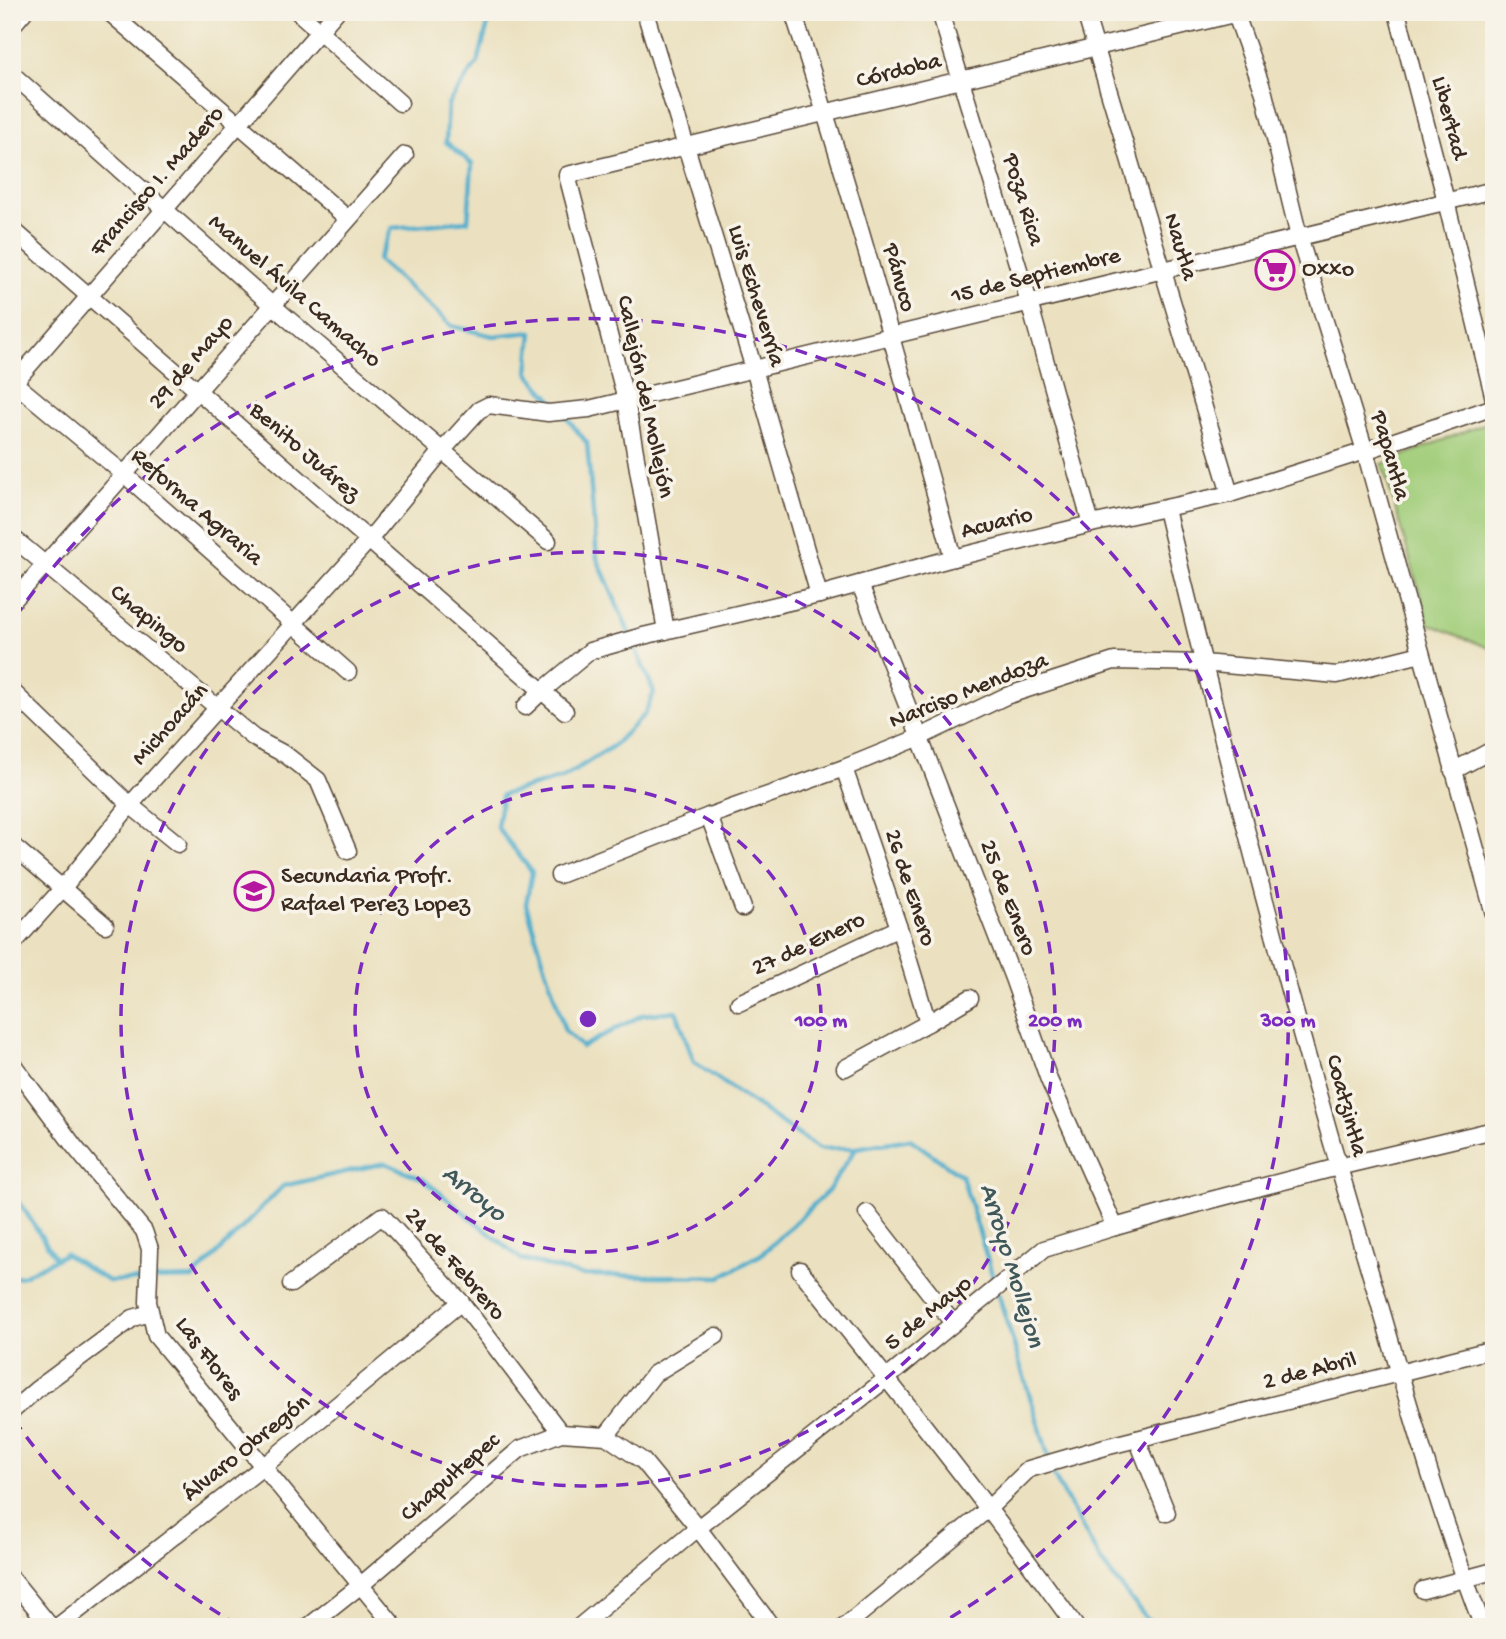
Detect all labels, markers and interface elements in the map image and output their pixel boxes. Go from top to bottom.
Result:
street label: Córdoba [854,47,945,97]
street label: Libertad [1423,73,1473,165]
street label: Francisco I. Madero [84,101,231,264]
street label: Poza Rica [994,150,1050,250]
street label: Manuel Ávila Camacho [201,209,387,375]
street label: Nautla [1155,210,1203,285]
street label: Luis Echeverría [720,222,791,371]
street label: Pánuco [874,239,922,316]
street label: 15 de Septiembre [947,242,1124,312]
supermarket icon: Oxxo [1254,249,1296,291]
place label: Oxxo [1302,256,1354,285]
street label: Callejón del Mollejón [608,293,680,501]
street label: 29 de Mayo [143,310,241,416]
street label: Benito Juárez [242,396,367,510]
street label: Papantla [1362,407,1416,505]
street label: Reforma Agraria [124,443,269,574]
street label: Acuario [958,501,1036,547]
street label: Chapingo [103,579,193,661]
street label: Narciso Mendoza [885,647,1053,737]
street label: Michoacán [126,677,216,772]
street label: 26 de Enero [876,826,942,950]
street label: 25 de Enero [972,836,1042,960]
place label: Secundaria Profr. Rafael Perez Lopez [281,863,471,920]
school or university icon: Secundaria Profr. Rafael Perez Lopez [233,870,275,912]
street label: 27 de Enero [748,906,870,984]
centre of rings [576,1007,600,1031]
text: 100 m [794,1010,847,1035]
text: 200 m [1028,1010,1082,1035]
text: 300 m [1260,1010,1315,1035]
street label: Coatzintla [1318,1052,1373,1161]
water label: Arroyo [435,1160,512,1231]
water label: Arroyo Mollejon [970,1180,1050,1352]
street label: 24 de Febrero [397,1203,511,1327]
street label: 5 de Mayo [879,1270,979,1358]
street label: Las Flores [167,1312,249,1407]
street label: 2 de Abril [1260,1346,1360,1398]
street label: Álvaro Obregón [177,1388,317,1509]
street label: Chapultepec [395,1426,507,1529]

